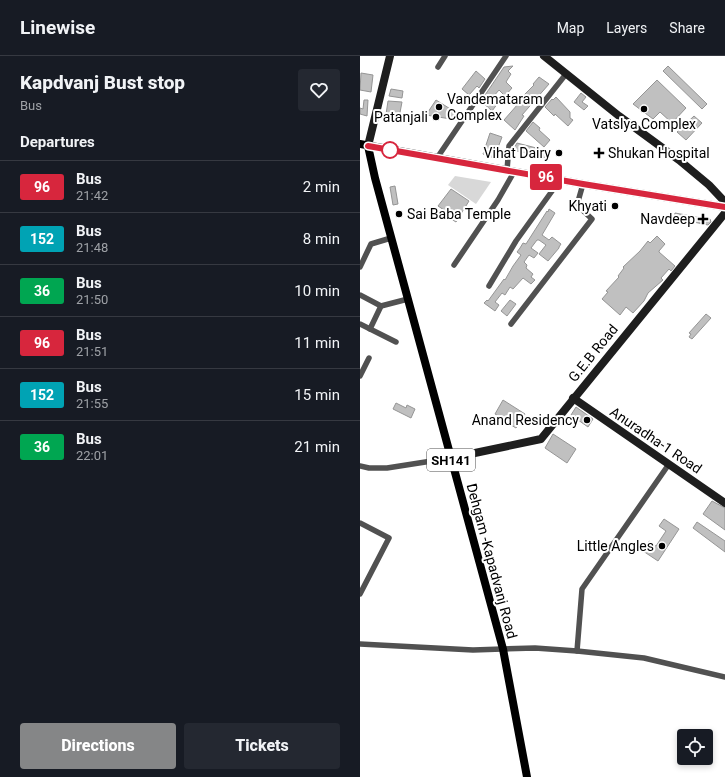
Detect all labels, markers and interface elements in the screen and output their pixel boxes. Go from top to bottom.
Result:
text: Linewise [20,16,95,39]
text: Map [557,20,584,36]
text: Layers [606,20,647,36]
text: Share [669,20,705,36]
button: heart [298,69,340,111]
text: Kapdvanj Bust stop [20,71,185,94]
place label: Vandemataram Complex [447,91,543,123]
text: Bus [20,98,42,113]
marker: Vandemataram Complex [434,102,444,112]
marker: Vatslya Complex [639,104,649,114]
place label: Patanjali [374,109,428,125]
marker: Patanjali [431,112,441,122]
place label: Vatslya Complex [592,116,696,132]
text: Departures [20,133,95,151]
unlabelled marker [381,141,399,159]
place label: Vihat Dairy [484,145,551,161]
place label: Shukan Hospital [608,145,710,161]
marker: Shukan Hospital [593,147,605,159]
marker: Vihat Dairy [554,148,564,158]
line badge: 96 [528,164,564,190]
text: 96 [538,169,554,185]
text: Bus [76,170,102,188]
text: 2 min [303,178,340,196]
text: 96 [34,179,50,195]
text: 21:42 [76,188,108,203]
place label: Khyati [568,198,607,214]
marker: Khyati [610,201,620,211]
place label: Sai Baba Temple [407,206,511,222]
marker: Sai Baba Temple [394,209,404,219]
place label: Navdeep [640,211,695,227]
marker: Navdeep [698,214,708,224]
text: Bus [76,222,102,240]
text: 8 min [303,230,340,248]
text: 152 [30,231,54,247]
text: 21:48 [76,240,108,255]
text: Bus [76,274,102,292]
text: 10 min [294,282,340,300]
text: 36 [34,283,50,299]
text: 21:50 [76,292,108,307]
street label: G.E.B Road [565,321,621,385]
text: Bus [76,326,102,344]
text: 11 min [294,334,340,352]
text: 96 [34,335,50,351]
text: 21:51 [76,344,108,359]
text: Bus [76,378,102,396]
text: 15 min [294,386,340,404]
text: 152 [30,387,54,403]
text: 21:55 [76,396,108,411]
street label: Anuradha-1 Road [607,403,705,477]
place label: Anand Residency [472,412,579,428]
marker: Anand Residency [582,415,592,425]
text: Bus [76,430,102,448]
text: 21 min [294,438,340,456]
text: 36 [34,439,50,455]
text: 22:01 [76,448,108,463]
road number: SH141 [427,449,475,471]
street label: Dehgam -Kapadvanj Road [464,482,520,640]
place label: Little Angles [577,538,654,554]
marker: Little Angles [657,541,667,551]
button: Directions [20,723,176,769]
button: Tickets [184,723,340,769]
map controls [677,729,713,765]
button: locate [677,729,713,765]

